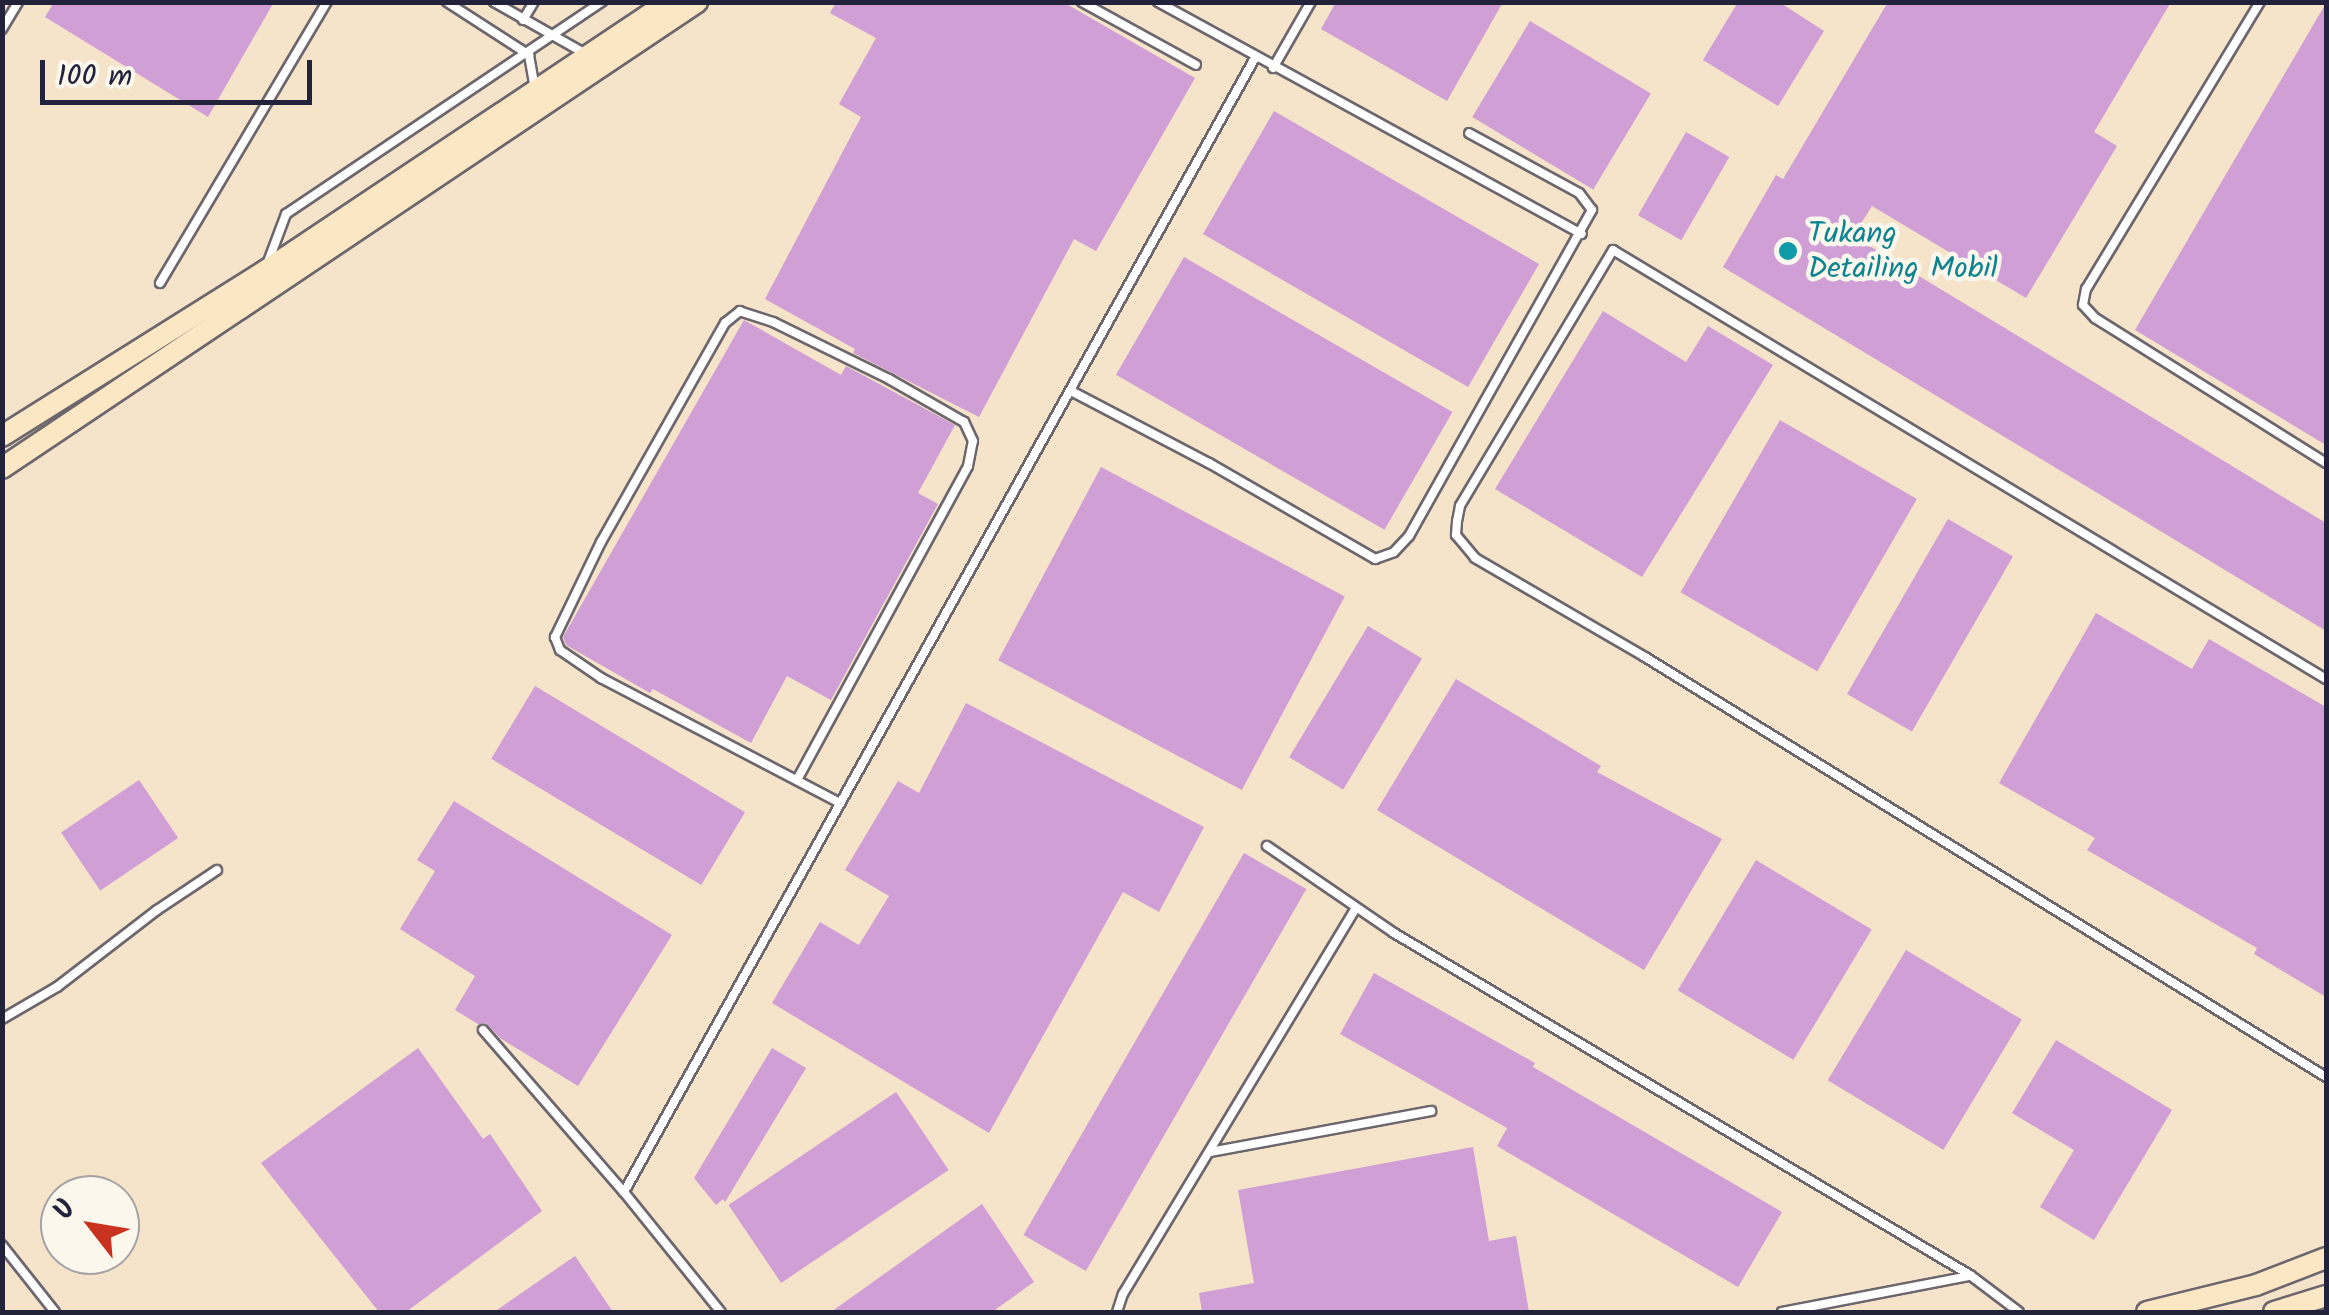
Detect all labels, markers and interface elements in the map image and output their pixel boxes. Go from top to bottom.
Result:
scale bar [45,40,318,102]
text: 100 m [57,53,132,101]
place label: Tukang Detailing Mobil [1808,216,1998,286]
marker: Tukang Detailing Mobil [1777,240,1799,262]
north arrow [40,1175,140,1275]
text: U [42,1192,89,1229]

